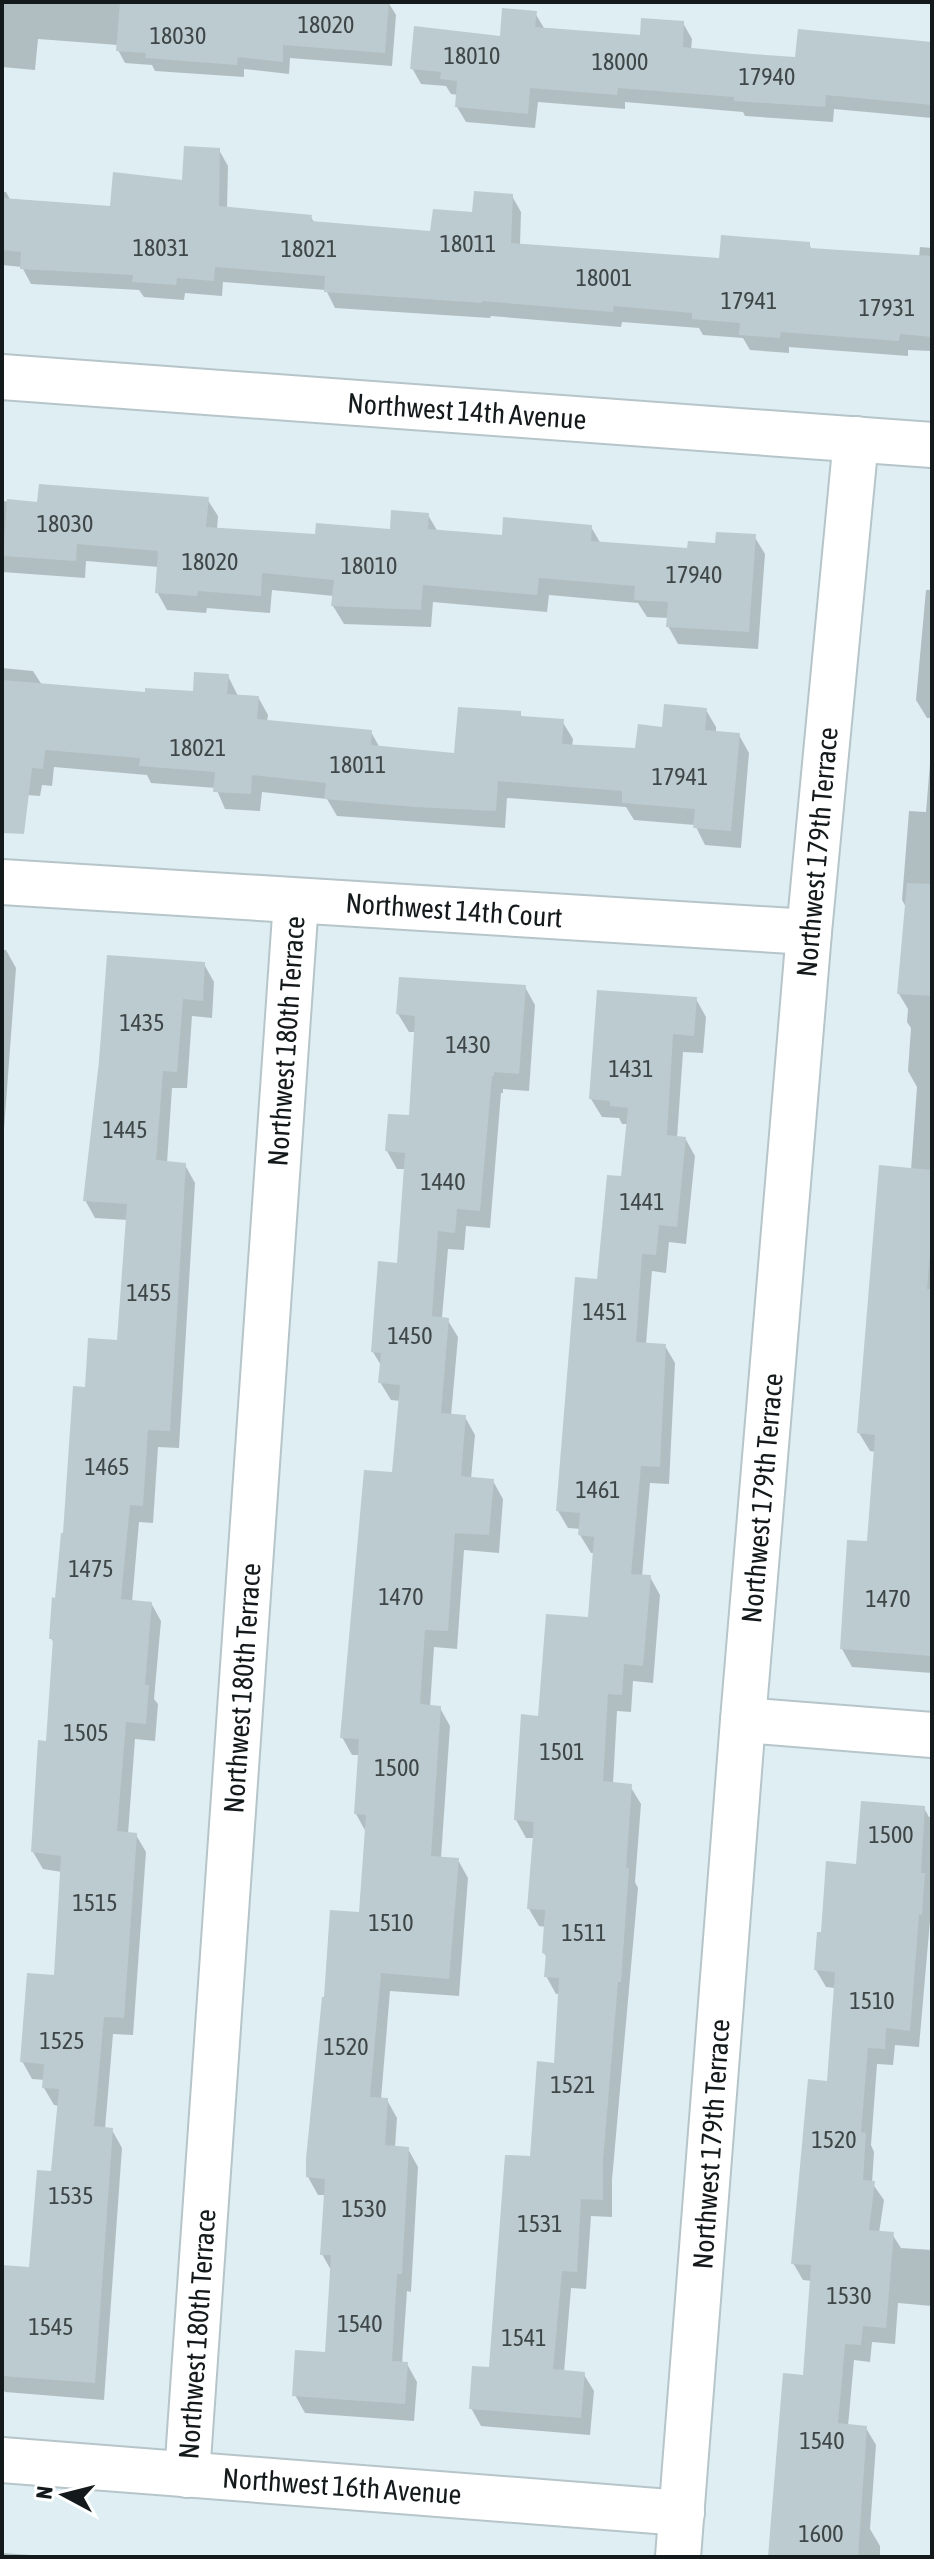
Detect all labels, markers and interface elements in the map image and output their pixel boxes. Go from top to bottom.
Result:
house number: 18020 [298,11,354,38]
house number: 18030 [150,22,206,49]
house number: 18010 [444,42,500,69]
house number: 18000 [592,48,648,75]
house number: 17940 [739,63,795,90]
house number: 18011 [440,230,496,257]
house number: 18031 [133,234,189,261]
house number: 18021 [281,235,337,262]
house number: 18001 [576,264,632,291]
house number: 17941 [721,287,777,314]
house number: 17931 [859,294,915,321]
street label: Northwest 14th Avenue [346,387,588,435]
house number: 18030 [37,510,93,537]
house number: 18020 [182,548,238,575]
house number: 18010 [341,552,397,579]
house number: 17940 [666,561,722,588]
street label: Northwest 179th Terrace [790,726,844,978]
house number: 18021 [170,734,226,761]
house number: 18011 [330,751,386,778]
house number: 17941 [652,763,708,790]
street label: Northwest 14th Court [344,886,564,934]
street label: Northwest 180th Terrace [261,915,311,1167]
house number: 1435 [119,1009,165,1036]
house number: 1430 [445,1031,491,1058]
house number: 1431 [608,1055,654,1082]
house number: 1445 [102,1116,148,1143]
house number: 1440 [420,1168,466,1195]
house number: 1441 [619,1188,665,1215]
house number: 1455 [126,1279,172,1306]
house number: 1451 [582,1298,628,1325]
house number: 1450 [387,1322,433,1349]
street label: Northwest 179th Terrace [735,1372,789,1624]
house number: 1465 [84,1453,130,1480]
house number: 1461 [575,1476,621,1503]
house number: 1475 [68,1555,114,1582]
street label: Northwest 180th Terrace [217,1562,267,1814]
house number: 1470 [378,1583,424,1610]
house number: 1470 [865,1585,911,1612]
house number: 1505 [63,1719,109,1746]
house number: 1501 [539,1738,585,1765]
house number: 1500 [374,1754,420,1781]
house number: 1500 [868,1821,914,1848]
house number: 1515 [72,1889,118,1916]
house number: 1510 [368,1909,414,1936]
house number: 1511 [561,1919,607,1946]
house number: 1510 [849,1987,895,2014]
street label: Northwest 179th Terrace [686,2018,736,2270]
house number: 1525 [39,2027,85,2054]
house number: 1520 [323,2033,369,2060]
house number: 1521 [550,2071,596,2098]
house number: 1520 [811,2126,857,2153]
house number: 1535 [48,2182,94,2209]
house number: 1530 [341,2195,387,2222]
street label: Northwest 180th Terrace [172,2208,222,2460]
house number: 1531 [517,2210,563,2237]
house number: 1530 [826,2282,872,2309]
house number: 1540 [337,2310,383,2337]
house number: 1545 [28,2313,74,2340]
house number: 1541 [501,2324,547,2351]
house number: 1540 [799,2427,845,2454]
north arrow [24,2455,104,2535]
street label: Northwest 16th Avenue [221,2462,463,2510]
text: N [30,2485,58,2501]
house number: 1600 [798,2520,844,2547]

